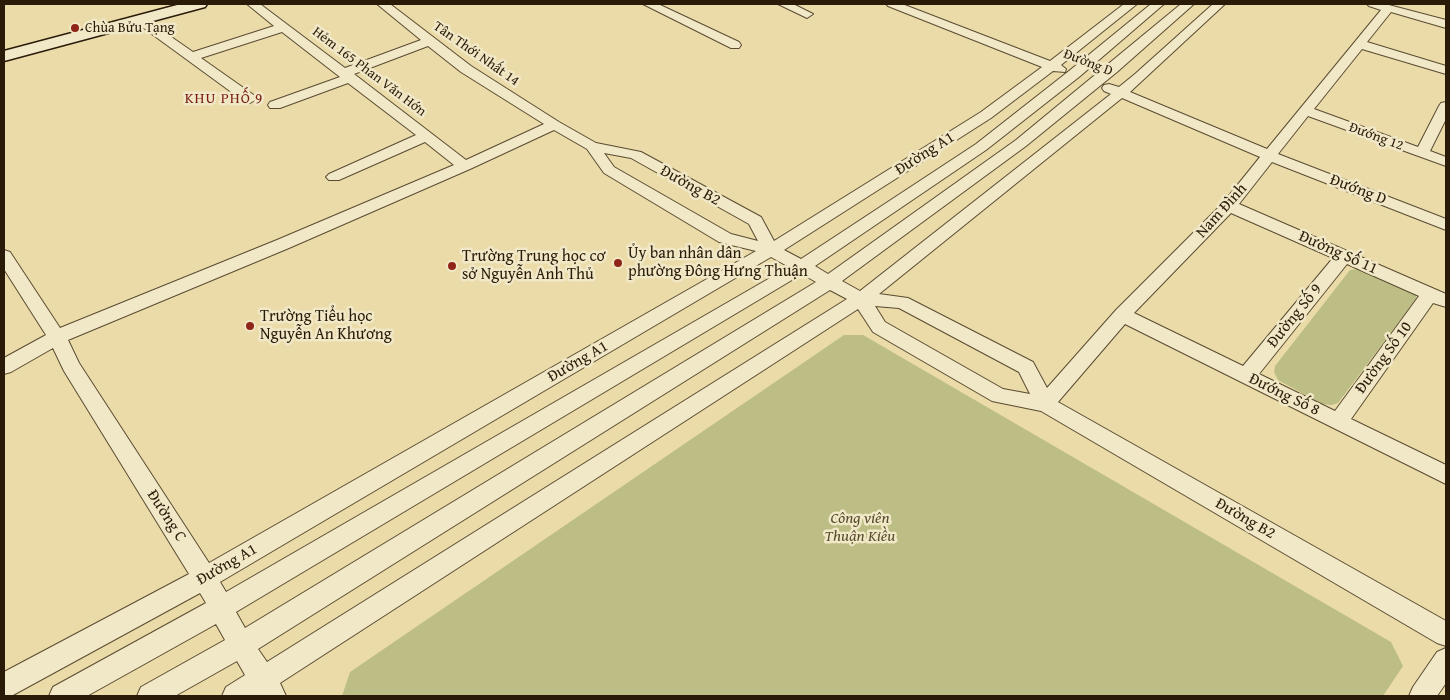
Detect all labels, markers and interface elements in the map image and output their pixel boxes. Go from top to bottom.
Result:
street label: Tân Thới Nhất 14 [430,18,522,90]
place label: Chùa Bửu Tạng [85,20,175,36]
marker: Chùa Bửu Tạng [69,22,81,34]
street label: Hẻm 165 Phan Văn Hớn [309,24,429,120]
street label: Đường D [1061,46,1115,80]
district label: KHU PHỐ 9 [184,90,264,108]
street label: Đướng 12 [1347,119,1405,155]
street label: Đường A1 [892,128,958,180]
street label: Đường B2 [656,162,724,210]
street label: Đướng D [1327,170,1389,210]
street label: Nam Đình [1193,180,1251,242]
street label: Đường Số 11 [1296,227,1380,279]
place label: Ủy ban nhân dân phường Đông Hưng Thuận [628,244,808,282]
place label: Trường Trung học cơ sở Nguyễn Anh Thủ [462,247,605,285]
marker: Ủy ban nhân dân phường Đông Hưng Thuận [612,257,624,269]
marker: Trường Trung học cơ sở Nguyễn Anh Thủ [446,260,458,272]
street label: Đường Số 9 [1263,280,1327,352]
place label: Trường Tiểu học Nguyễn An Khương [260,307,392,345]
street label: Đường Số 10 [1352,318,1416,398]
marker: Trường Tiểu học Nguyễn An Khương [244,320,256,332]
street label: Đường A1 [544,337,612,387]
street label: Đướng Số 8 [1245,370,1323,420]
street label: Đường C [142,486,190,546]
street label: Đường B2 [1212,494,1278,544]
park label: Công viên Thuận Kiều [825,509,895,547]
street label: Đường A1 [193,540,261,590]

